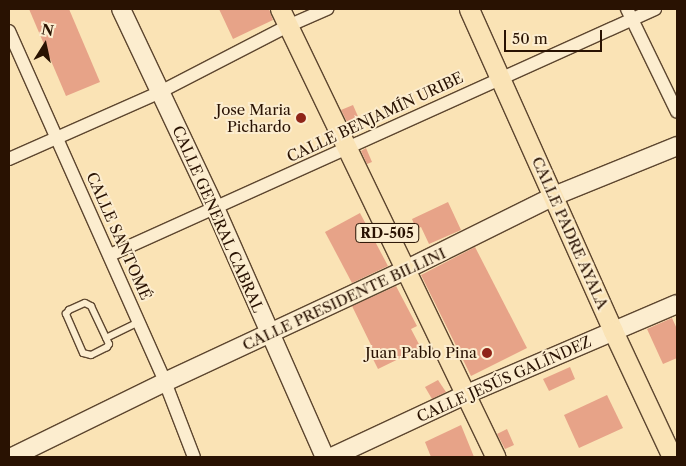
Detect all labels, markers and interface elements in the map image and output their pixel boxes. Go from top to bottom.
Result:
north arrow [20,20,70,70]
text: N [40,20,55,40]
scale bar [506,20,604,52]
text: 50 m [512,29,548,48]
street label: CALLE BENJAMÍN URIBE [284,68,466,166]
place label: Jose Maria Pichardo [216,100,291,135]
marker: Jose Maria Pichardo [295,112,307,124]
street label: CALLE GENERAL CABRAL [169,123,267,315]
street label: CALLE PADRE AYALA [528,154,612,312]
street label: CALLE SANTOMÉ [83,169,155,303]
road number: RD-505 [354,222,420,244]
street label: CALLE PRESIDENTE BILLINI [240,244,448,354]
street label: CALLE JESÚS GALÍNDEZ [414,332,594,426]
place label: Juan Pablo Pina [365,344,477,362]
marker: Juan Pablo Pina [481,347,493,359]

